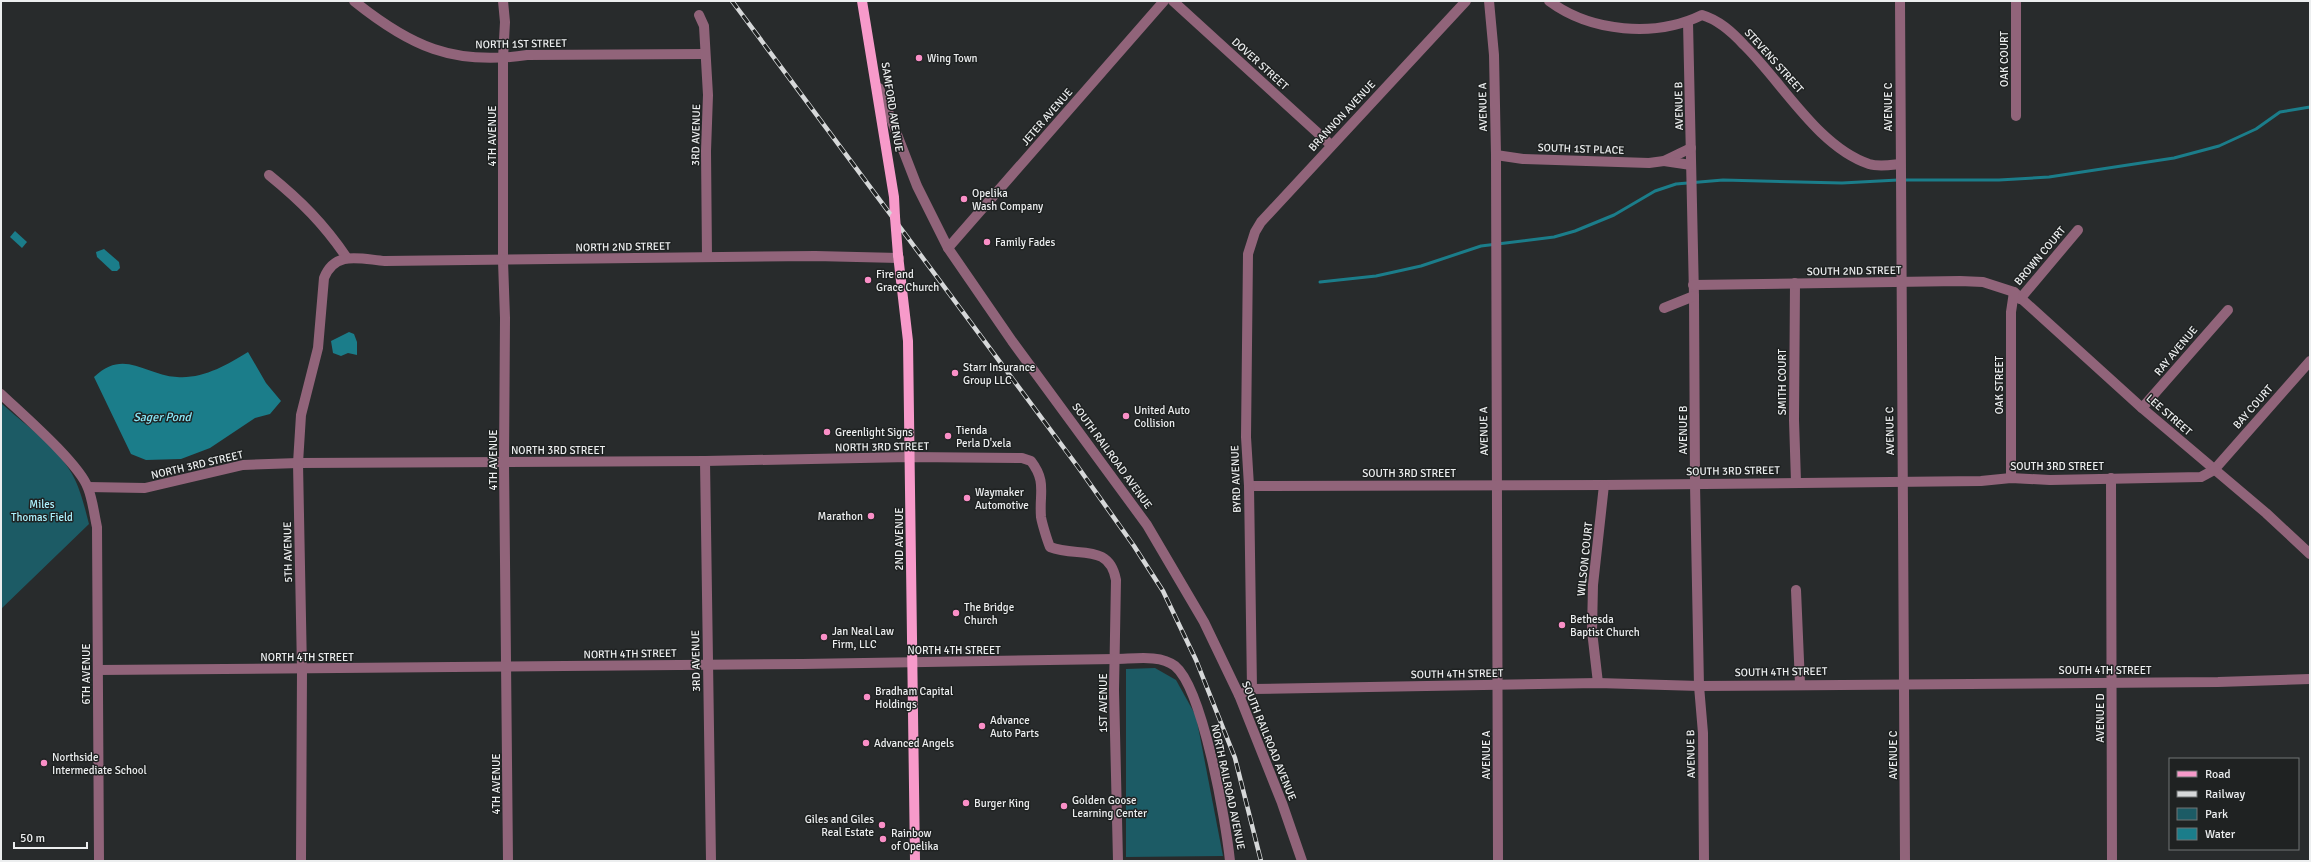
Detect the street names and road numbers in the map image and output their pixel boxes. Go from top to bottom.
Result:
street label: STEVENS STREET [1742,26,1807,96]
street label: OAK COURT [1998,30,2011,87]
street label: DOVER STREET [1229,35,1291,93]
street label: NORTH 1ST STREET [475,37,568,51]
street label: SAMFORD AVENUE [878,61,906,153]
street label: BRANNON AVENUE [1306,78,1378,154]
street label: AVENUE B [1672,81,1686,131]
street label: AVENUE A [1476,82,1490,132]
street label: AVENUE C [1882,82,1895,131]
street label: JETER AVENUE [1019,86,1075,148]
street label: 3RD AVENUE [689,104,703,166]
street label: 4TH AVENUE [486,106,499,166]
street label: SOUTH 1ST PLACE [1537,141,1625,157]
street label: BROWN COURT [2012,224,2069,288]
street label: NORTH 2ND STREET [575,240,671,254]
street label: SOUTH 2ND STREET [1807,264,1902,278]
street label: RAY AVENUE [2152,324,2200,378]
street label: SMITH COURT [1776,348,1789,415]
street label: OAK STREET [1993,355,2006,414]
street label: BAY COURT [2230,382,2276,432]
street label: LEE STREET [2144,392,2195,439]
street label: SOUTH RAILROAD AVENUE [1069,401,1155,511]
street label: AVENUE B [1677,405,1690,454]
street label: AVENUE A [1477,406,1491,456]
street label: AVENUE C [1883,406,1897,456]
street label: 4TH AVENUE [487,430,500,490]
street label: NORTH 3RD STREET [835,440,930,454]
street label: NORTH 3RD STREET [511,444,606,457]
street label: BYRD AVENUE [1228,445,1244,513]
street label: NORTH 3RD STREET [150,448,245,482]
street label: SOUTH 3RD STREET [2010,460,2104,473]
street label: SOUTH 3RD STREET [1686,464,1781,478]
street label: SOUTH 3RD STREET [1362,467,1456,480]
street label: 2ND AVENUE [893,508,906,570]
street label: 5TH AVENUE [281,521,295,583]
street label: WILSON COURT [1575,521,1595,597]
street label: 3RD AVENUE [689,630,703,692]
street label: 6TH AVENUE [80,644,93,704]
street label: NORTH 4TH STREET [907,644,1001,657]
street label: NORTH 4TH STREET [583,647,677,661]
street label: NORTH 4TH STREET [260,651,354,664]
street label: SOUTH 4TH STREET [2059,664,2152,677]
street label: SOUTH 4TH STREET [1734,665,1828,679]
street label: SOUTH 4TH STREET [1410,667,1504,681]
street label: 1ST AVENUE [1097,673,1110,733]
street label: SOUTH RAILROAD AVENUE [1239,679,1299,803]
street label: AVENUE D [2094,693,2107,743]
street label: NORTH RAILROAD AVENUE [1208,723,1248,851]
street label: AVENUE B [1684,729,1698,779]
street label: AVENUE A [1480,730,1493,779]
street label: AVENUE C [1887,730,1900,779]
street label: 4TH AVENUE [490,754,503,814]

